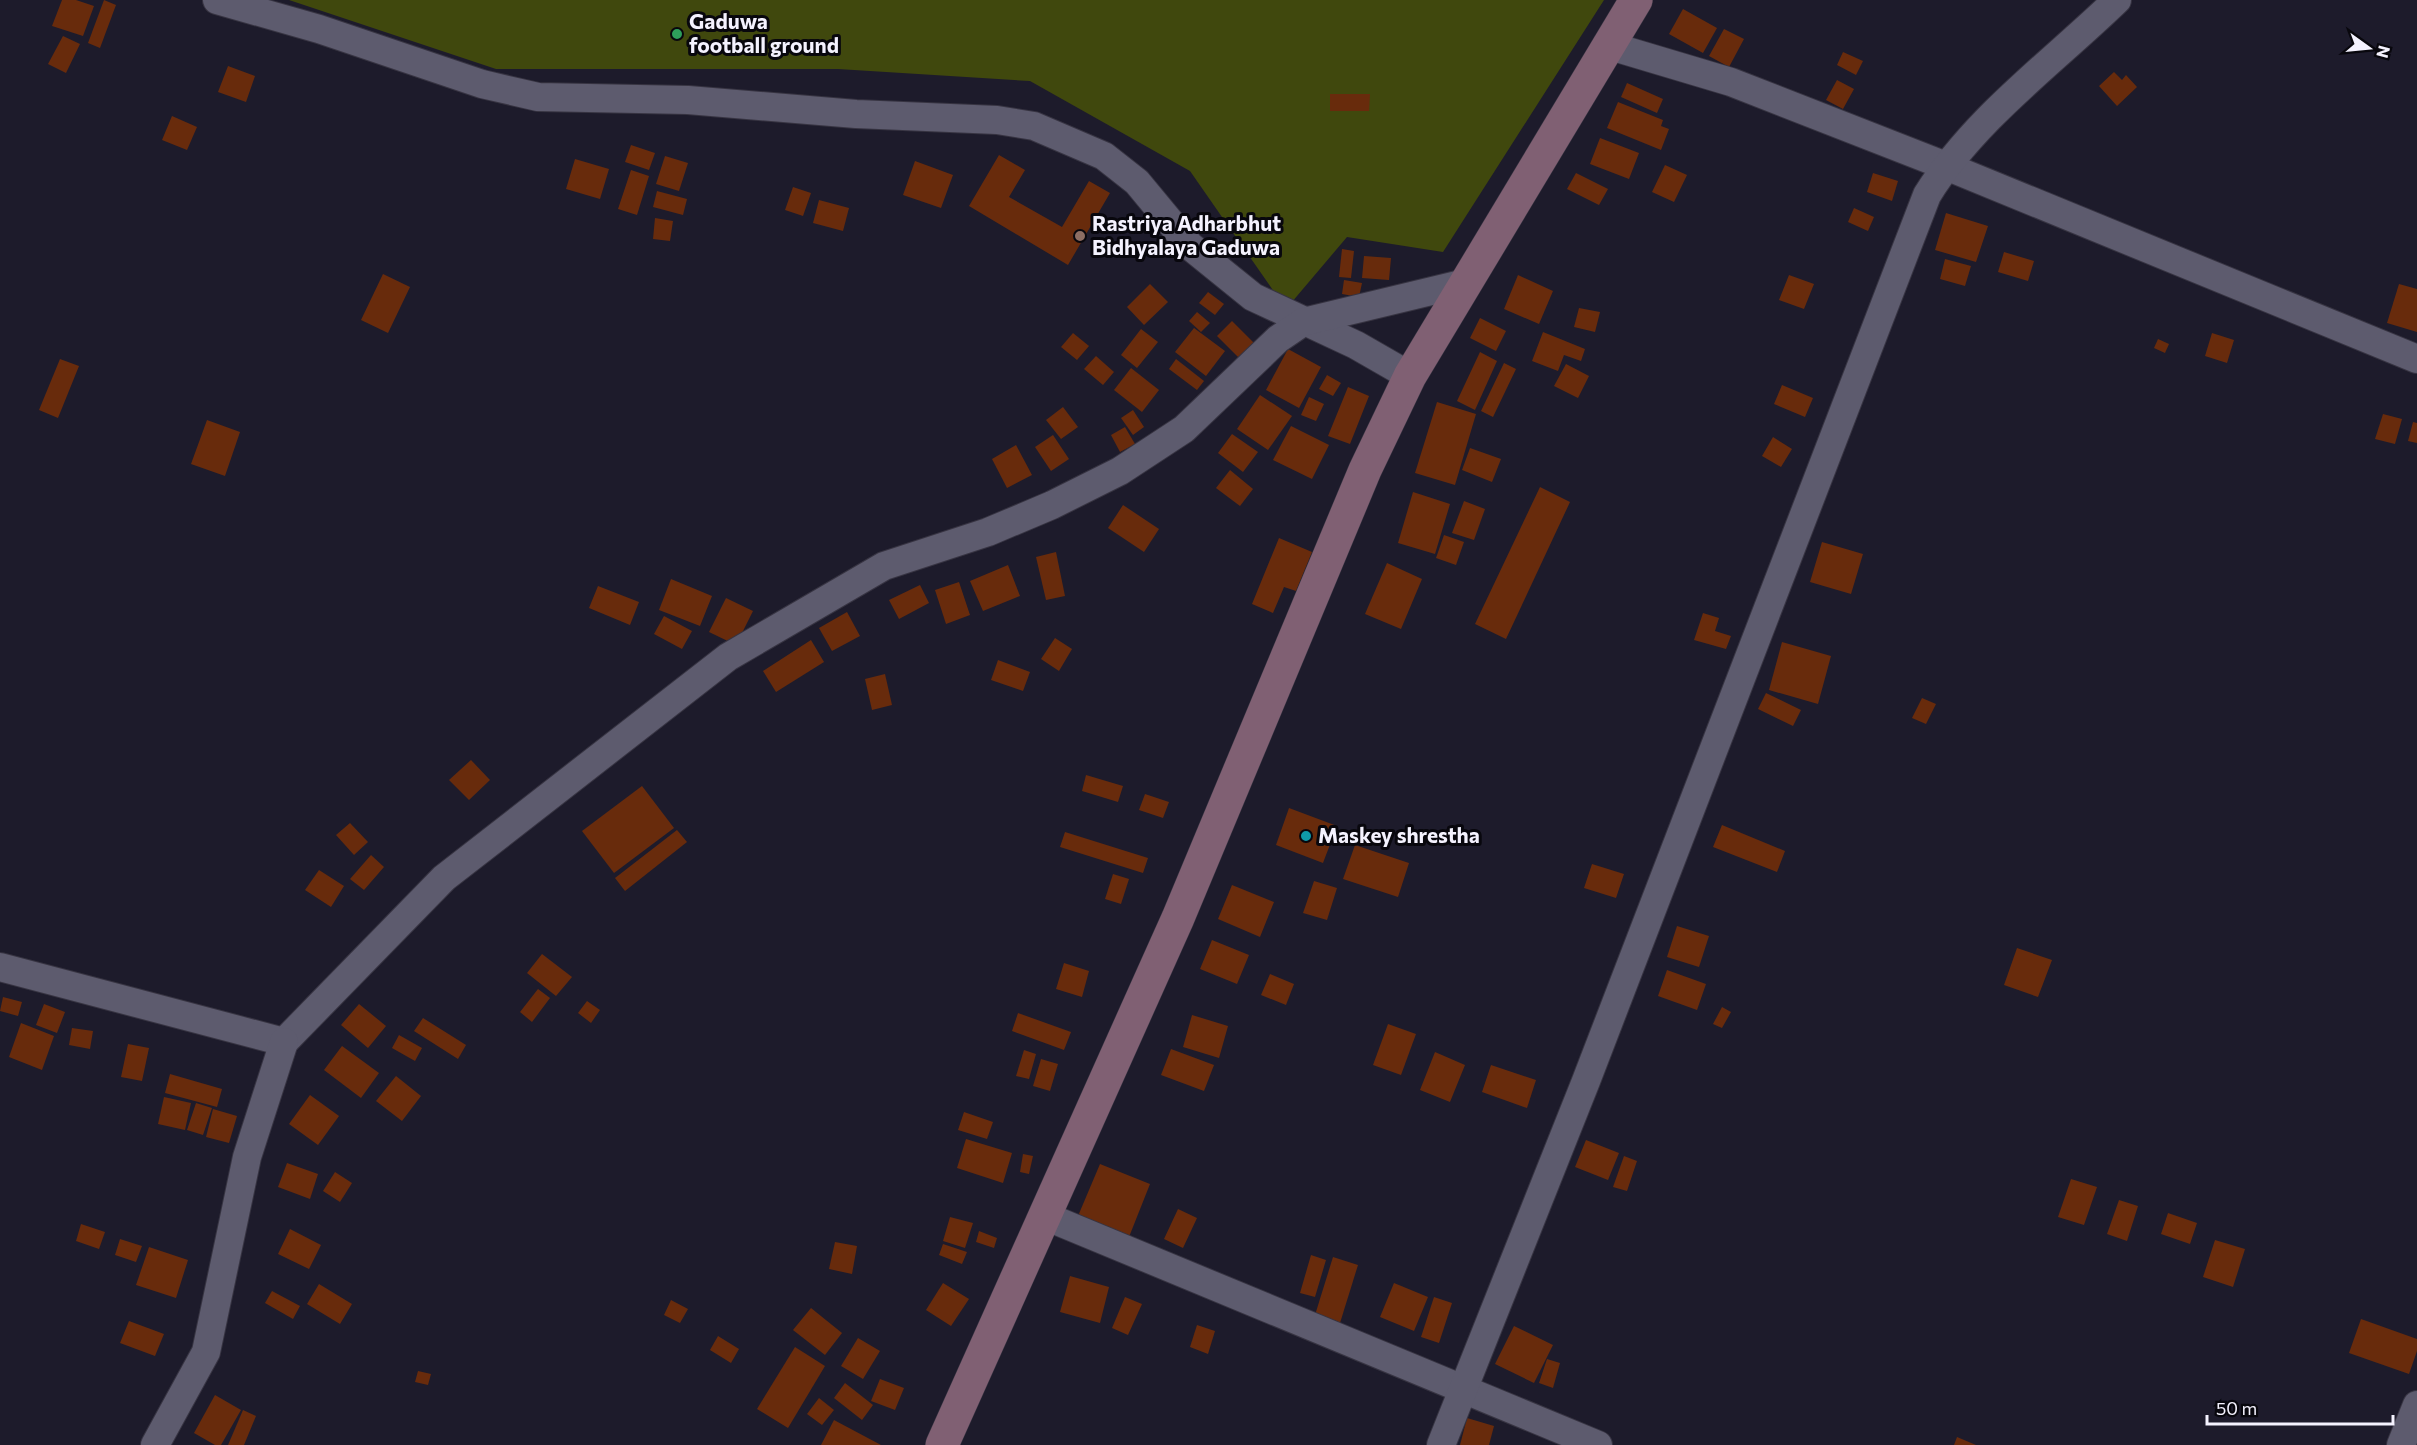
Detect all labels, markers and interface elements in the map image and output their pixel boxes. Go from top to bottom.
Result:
place label: Gaduwa football ground [689,8,839,57]
north arrow [2339,18,2399,78]
marker: Gaduwa football ground [670,27,684,41]
text: N [2373,44,2395,60]
place label: Rastriya Adharbhut Bidhyalaya Gaduwa [1092,210,1281,259]
marker: Rastriya Adharbhut Bidhyalaya Gaduwa [1073,229,1087,243]
place label: Maskey shrestha [1318,822,1480,847]
marker: Maskey shrestha [1299,829,1313,843]
scale bar [2207,1388,2393,1426]
text: 50 m [2216,1397,2257,1419]

